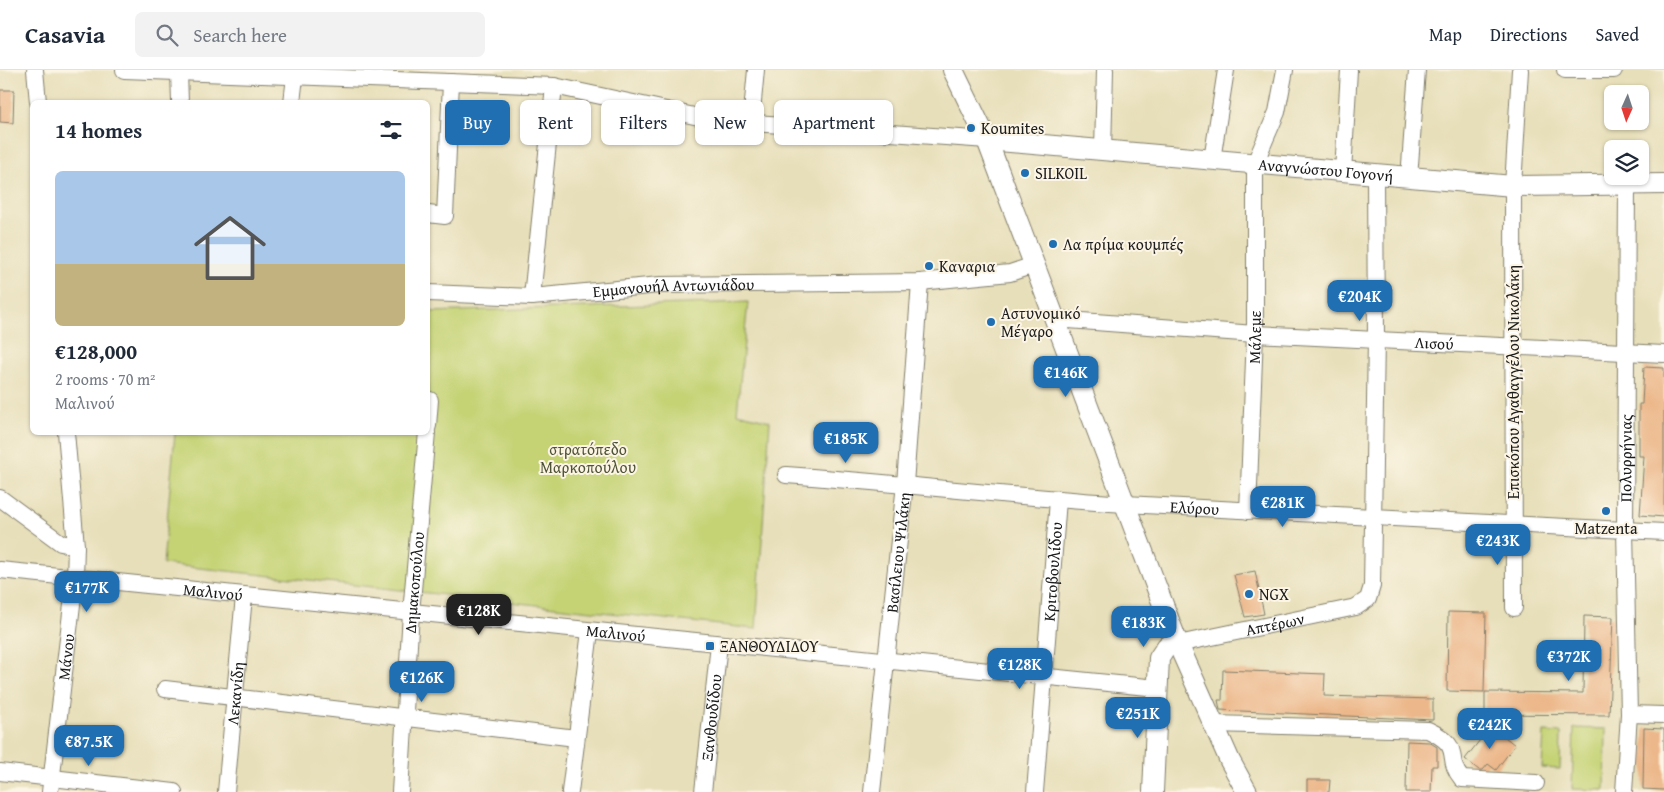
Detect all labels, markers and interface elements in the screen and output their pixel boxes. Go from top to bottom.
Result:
search box [135,12,485,57]
text: Casavia [25,17,105,52]
icon: search [153,21,181,49]
text: Search here [193,21,287,49]
text: Map [1429,21,1462,48]
text: Directions [1490,21,1567,48]
text: Saved [1595,21,1639,48]
north arrow [1604,85,1649,130]
map controls [1604,85,1649,185]
chip: Buy [445,100,510,145]
chip: Rent [520,100,591,145]
chip: Filters [601,100,685,145]
chip: New [695,100,764,145]
chip: Apartment [774,100,893,145]
text: 14 homes [55,115,142,146]
icon: filters [377,116,405,144]
place label: Koumites [981,116,1044,140]
marker: Koumites [965,122,977,134]
button: layers [1604,140,1649,185]
street label: Αναγνώστου Γογονή [1257,152,1394,187]
place label: SILKOIL [1035,161,1087,185]
marker: SILKOIL [1019,167,1031,179]
icon: home [185,203,275,293]
place label: Λα πρίμα κουμπές [1063,232,1184,256]
marker: Λα πρίμα κουμπές [1047,238,1059,250]
place label: Καναρια [939,254,996,278]
marker: Καναρια [923,260,935,272]
street label: Επισκόπου Αγαθαγγέλου Νικολάκη [1501,265,1525,499]
street label: Εμμανουήλ Αντωνιάδου [592,272,754,303]
pin: €204K [1325,280,1395,322]
text: €204K [1338,284,1382,308]
place label: Αστυνομικό Μέγαρο [1001,301,1081,343]
street label: Μάλεμε [1242,310,1267,364]
marker: Αστυνομικό Μέγαρο [985,316,997,328]
street label: Λισού [1414,330,1454,356]
text: €128,000 [55,336,137,367]
pin: €146K [1031,356,1101,398]
text: €146K [1044,360,1088,384]
text: 2 rooms · 70 m² [55,367,155,391]
text: Μαλινού [55,391,115,415]
street label: Πολυρρήνιας [1613,414,1638,502]
pin: €185K [811,422,881,464]
text: €185K [824,426,868,450]
park label: στρατόπεδο Μαρκοπούλου [540,437,636,479]
pin: €281K [1248,486,1318,528]
text: €281K [1261,490,1305,514]
street label: Βασίλειου Ψιλάκη [879,491,916,614]
street label: Ελύρου [1170,494,1220,521]
marker: Matzenta [1600,505,1612,517]
place label: Matzenta [1574,516,1638,540]
street label: Κριτοβουλίδου [1036,521,1068,622]
pin: €243K [1463,524,1533,566]
text: €243K [1476,528,1520,552]
street label: Δημακοπούλου [398,531,430,634]
pin: €177K [52,570,122,613]
text: €177K [65,575,109,599]
street label: Μαλινού [182,577,244,607]
place label: NGX [1259,582,1289,606]
marker: NGX [1243,588,1255,600]
pin: €128K [444,594,514,636]
text: €128K [457,598,501,622]
pin: €183K [1109,606,1179,648]
street label: Απτέρων [1243,606,1307,642]
text: €183K [1122,610,1166,634]
street label: Μαλινού [585,618,647,648]
street label: Μάνου [51,632,80,681]
place label: ΞΑΝΘΟΥΔΙΔΟΥ [720,634,819,658]
marker: ΞΑΝΘΟΥΔΙΔΟΥ [704,640,716,652]
pin: €372K [1534,640,1604,682]
text: €372K [1547,644,1591,668]
pin: €128K [985,648,1055,690]
text: €128K [998,652,1042,676]
pin: €126K [387,660,457,703]
street label: Λεκανίδη [220,661,250,726]
text: €126K [400,665,444,689]
street label: Ξανθουδίδου [694,673,728,762]
pin: €251K [1103,696,1173,739]
text: €251K [1116,701,1160,725]
pin: €242K [1455,708,1525,750]
text: €242K [1468,712,1512,736]
pin: €87.5K [48,724,130,767]
text: €87.5K [65,729,113,753]

